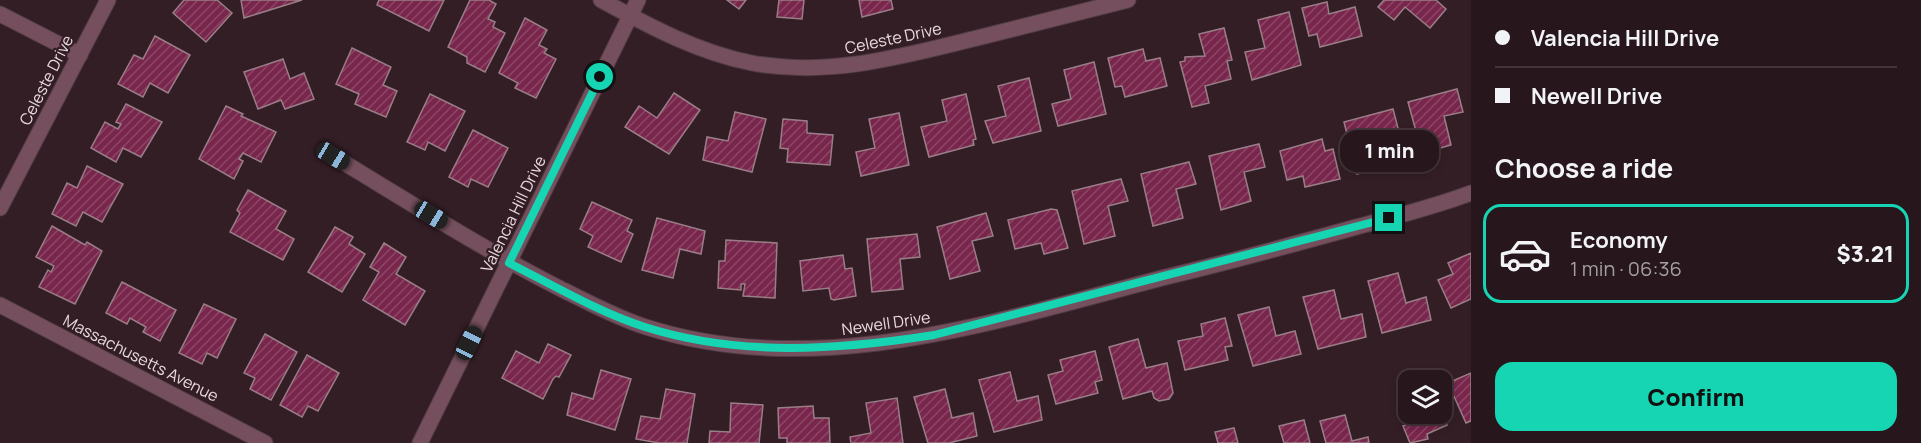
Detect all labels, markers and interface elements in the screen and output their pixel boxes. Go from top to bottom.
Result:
street label: Celeste Drive [843,17,943,59]
text: Valencia Hill Drive [1531,23,1719,53]
street label: Celeste Drive [14,31,78,129]
route start [586,63,613,90]
text: Newell Drive [1531,81,1662,111]
callout: 1 min [1340,131,1438,173]
text: 1 min [1364,137,1415,164]
car [313,139,353,173]
text: Choose a ride [1495,149,1673,186]
street label: Valencia Hill Drive [475,152,551,276]
car [411,198,451,232]
route end [1375,204,1402,231]
text: Economy [1570,225,1668,255]
icon: car [1498,227,1552,281]
text: $3.21 [1837,239,1894,269]
text: 1 min · 06:36 [1570,255,1682,282]
street label: Newell Drive [840,306,932,340]
street label: Massachusetts Avenue [59,309,223,407]
car [453,323,485,363]
button: Confirm [1495,362,1897,431]
map controls [1398,370,1452,424]
button: layers [1398,370,1452,424]

